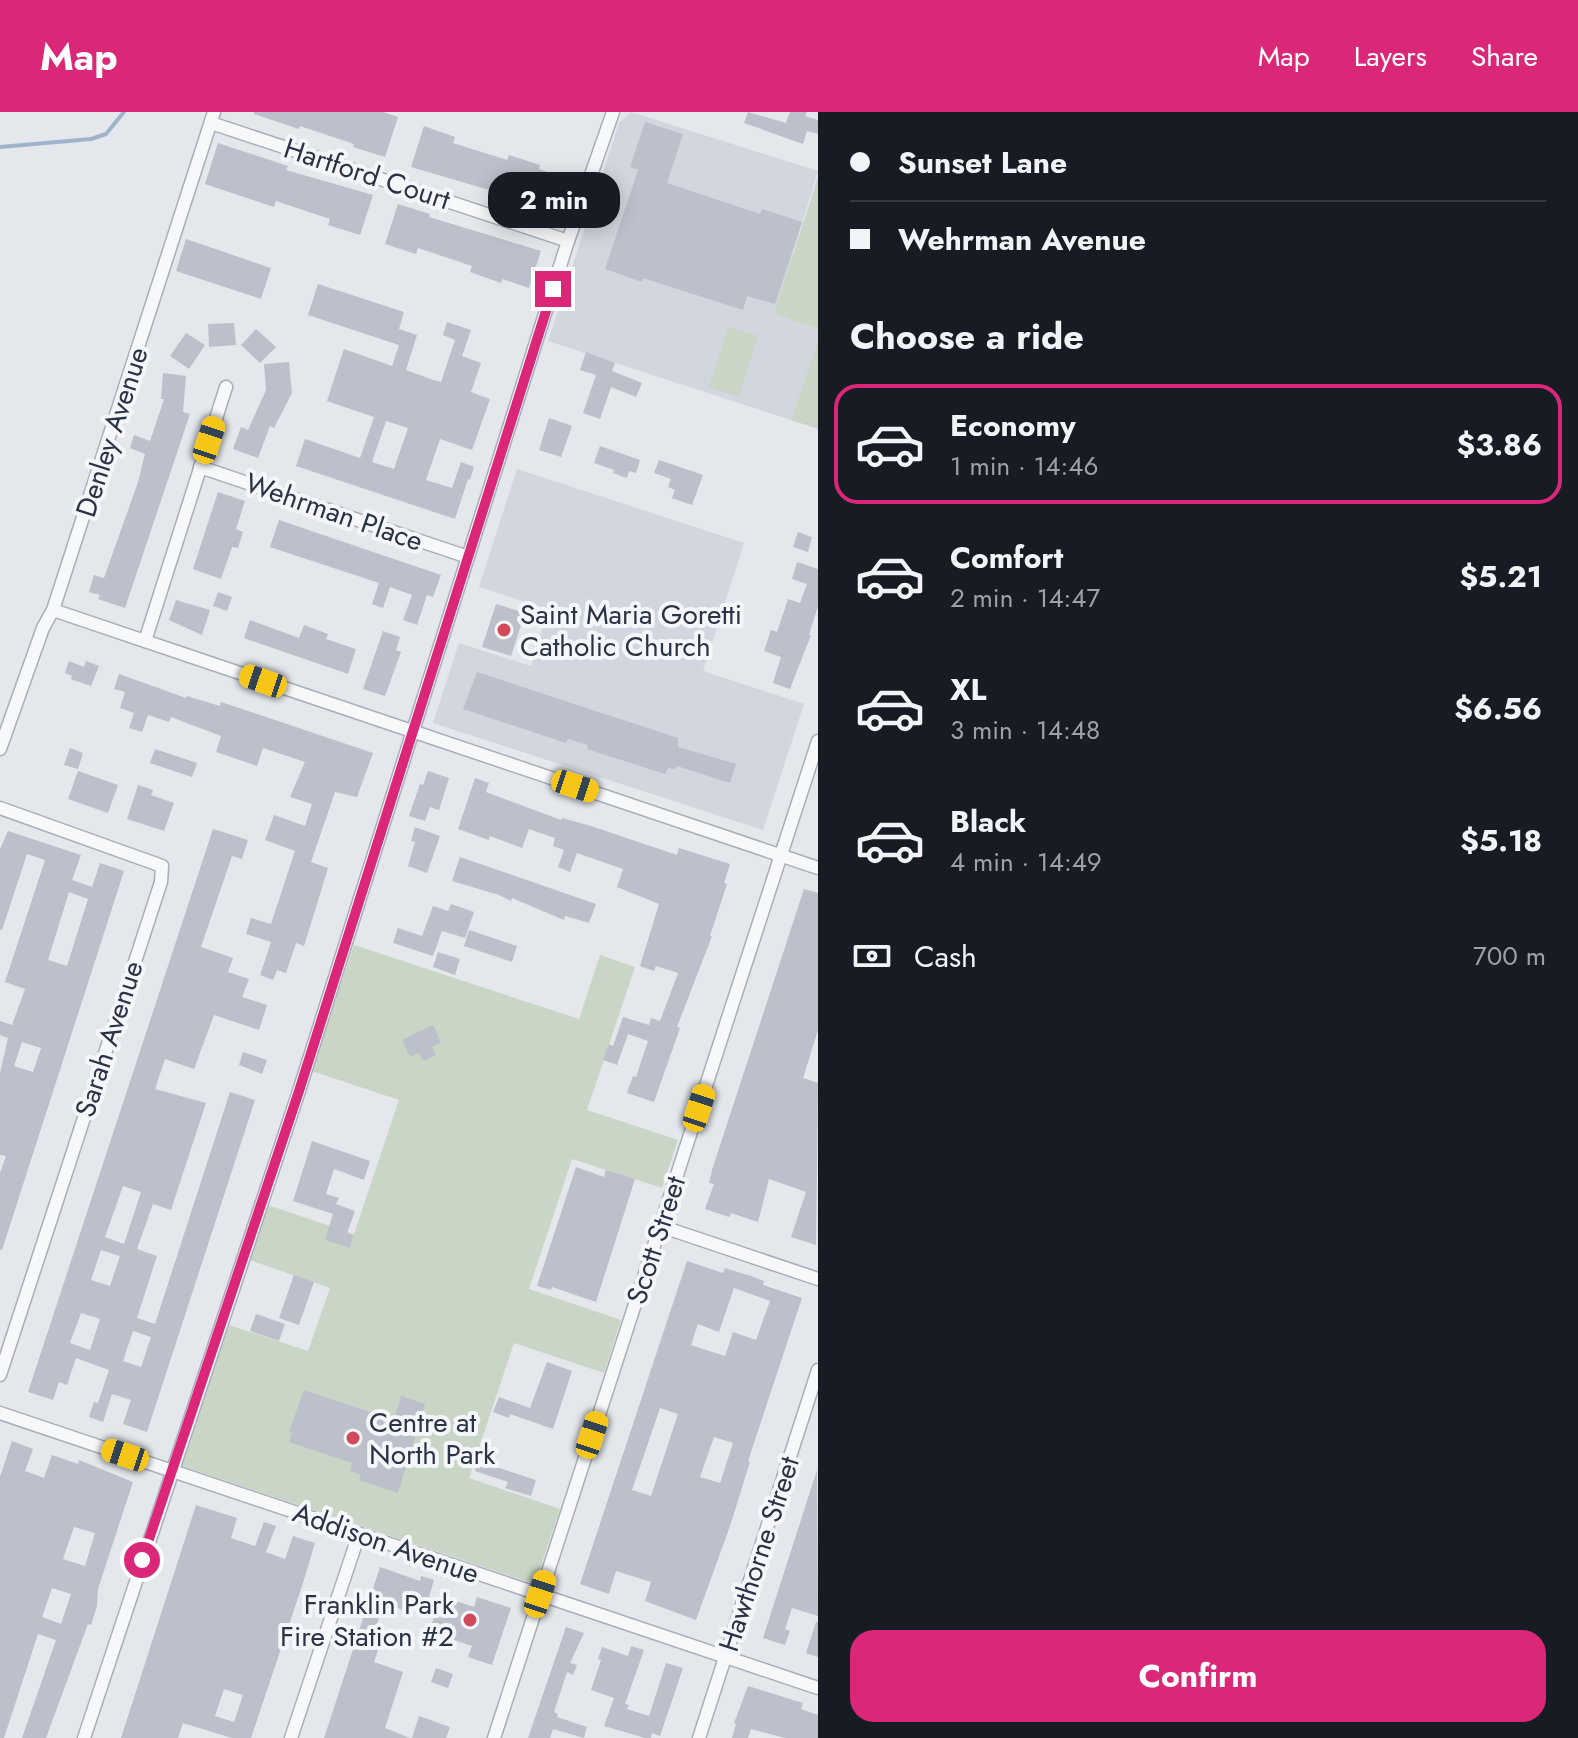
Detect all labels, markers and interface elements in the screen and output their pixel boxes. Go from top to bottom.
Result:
text: Map [40,29,118,84]
text: Map [1258,36,1310,77]
text: Layers [1354,36,1427,77]
text: Share [1471,36,1538,77]
street label: Hartford Court [279,128,456,220]
text: Sunset Lane [898,141,1067,184]
callout: 2 min [487,173,619,229]
text: 2 min [520,181,588,219]
text: Wehrman Avenue [898,218,1146,261]
route end [535,271,571,307]
text: Choose a ride [850,310,1084,362]
street label: Denley Avenue [65,342,159,522]
text: Economy [950,404,1076,447]
icon: car [854,408,926,480]
car [190,413,228,467]
text: $3.86 [1457,423,1542,466]
text: 1 min · 14:46 [950,447,1098,485]
street label: Wehrman Place [240,462,428,562]
text: Comfort [950,536,1063,579]
icon: car [854,540,926,612]
text: $5.21 [1459,555,1542,598]
text: 2 min · 14:47 [950,579,1100,617]
place label: Saint Maria Goretti Catholic Church [520,594,742,667]
marker: Saint Maria Goretti Catholic Church [495,621,513,639]
car [236,662,290,700]
text: XL [950,668,986,711]
icon: car [854,672,926,744]
text: $6.56 [1454,687,1542,730]
text: 3 min · 14:48 [950,711,1100,749]
car [548,767,602,805]
text: Black [950,800,1026,843]
icon: car [854,804,926,876]
text: $5.18 [1460,819,1542,862]
text: 4 min · 14:49 [950,843,1102,881]
icon: cash [850,934,894,978]
text: Cash [914,935,977,978]
text: 700 m [1473,937,1546,975]
street label: Sarah Avenue [64,956,154,1122]
car [680,1081,718,1135]
street label: Scott Street [616,1170,696,1309]
place label: Centre at North Park [369,1402,496,1475]
car [573,1408,611,1462]
marker: Centre at North Park [344,1429,362,1447]
car [98,1436,152,1474]
street label: Hawthorne Street [708,1451,810,1657]
street label: Addison Avenue [287,1492,485,1594]
route start [124,1542,160,1578]
car [521,1567,559,1621]
place label: Franklin Park Fire Station #2 [280,1584,455,1657]
marker: Franklin Park Fire Station #2 [461,1611,479,1629]
button: Confirm [850,1630,1546,1722]

